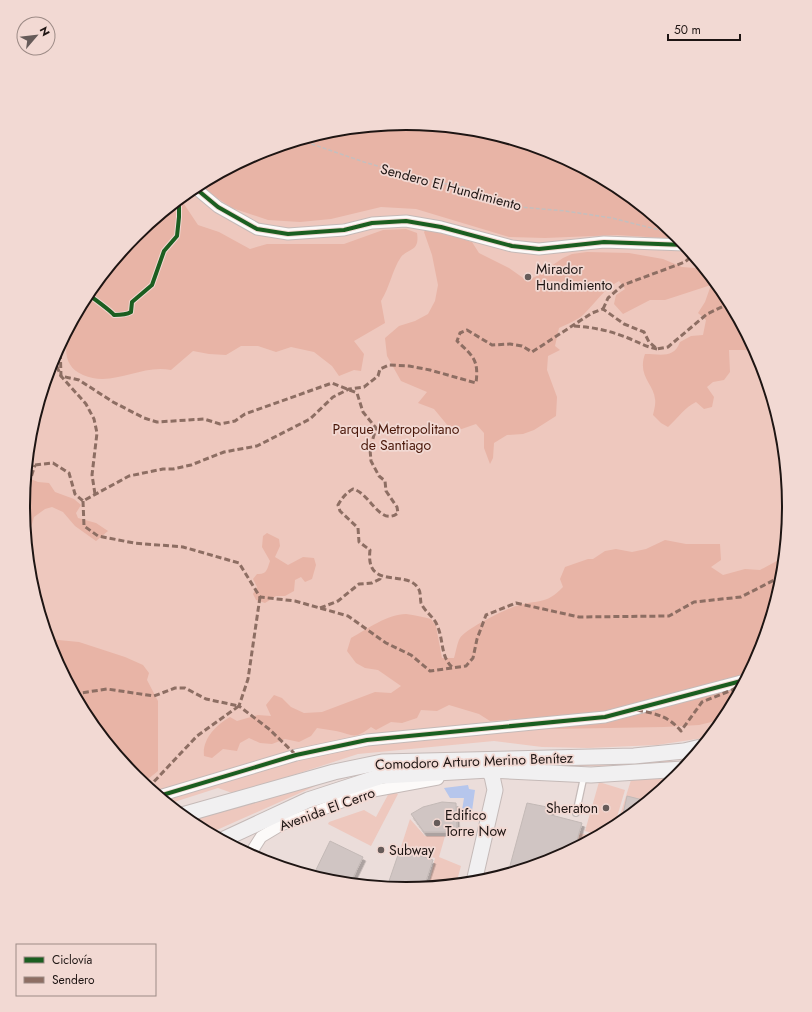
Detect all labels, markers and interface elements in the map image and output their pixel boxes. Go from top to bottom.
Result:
north arrow [16,16,56,56]
scale bar [668,16,740,42]
text: 50 m [674,21,701,39]
text: N [36,24,54,39]
street label: Sendero El Hundimiento [378,159,524,216]
place label: Mirador Hundimiento [536,259,613,295]
marker: Mirador Hundimiento [523,272,533,282]
park label: Parque Metropolitano de Santiago [332,419,460,455]
street label: Comodoro Arturo Merino Benítez [375,748,574,774]
street label: Avenida El Cerro [276,782,378,836]
place label: Sheraton [546,798,598,818]
marker: Sheraton [601,803,611,813]
place label: Edifico Torre Now [445,805,507,841]
marker: Edifico Torre Now [432,818,442,828]
place label: Subway [389,840,435,860]
marker: Subway [376,845,386,855]
legend [16,944,156,996]
text: Ciclovía [52,951,93,969]
text: Sendero [52,971,95,989]

